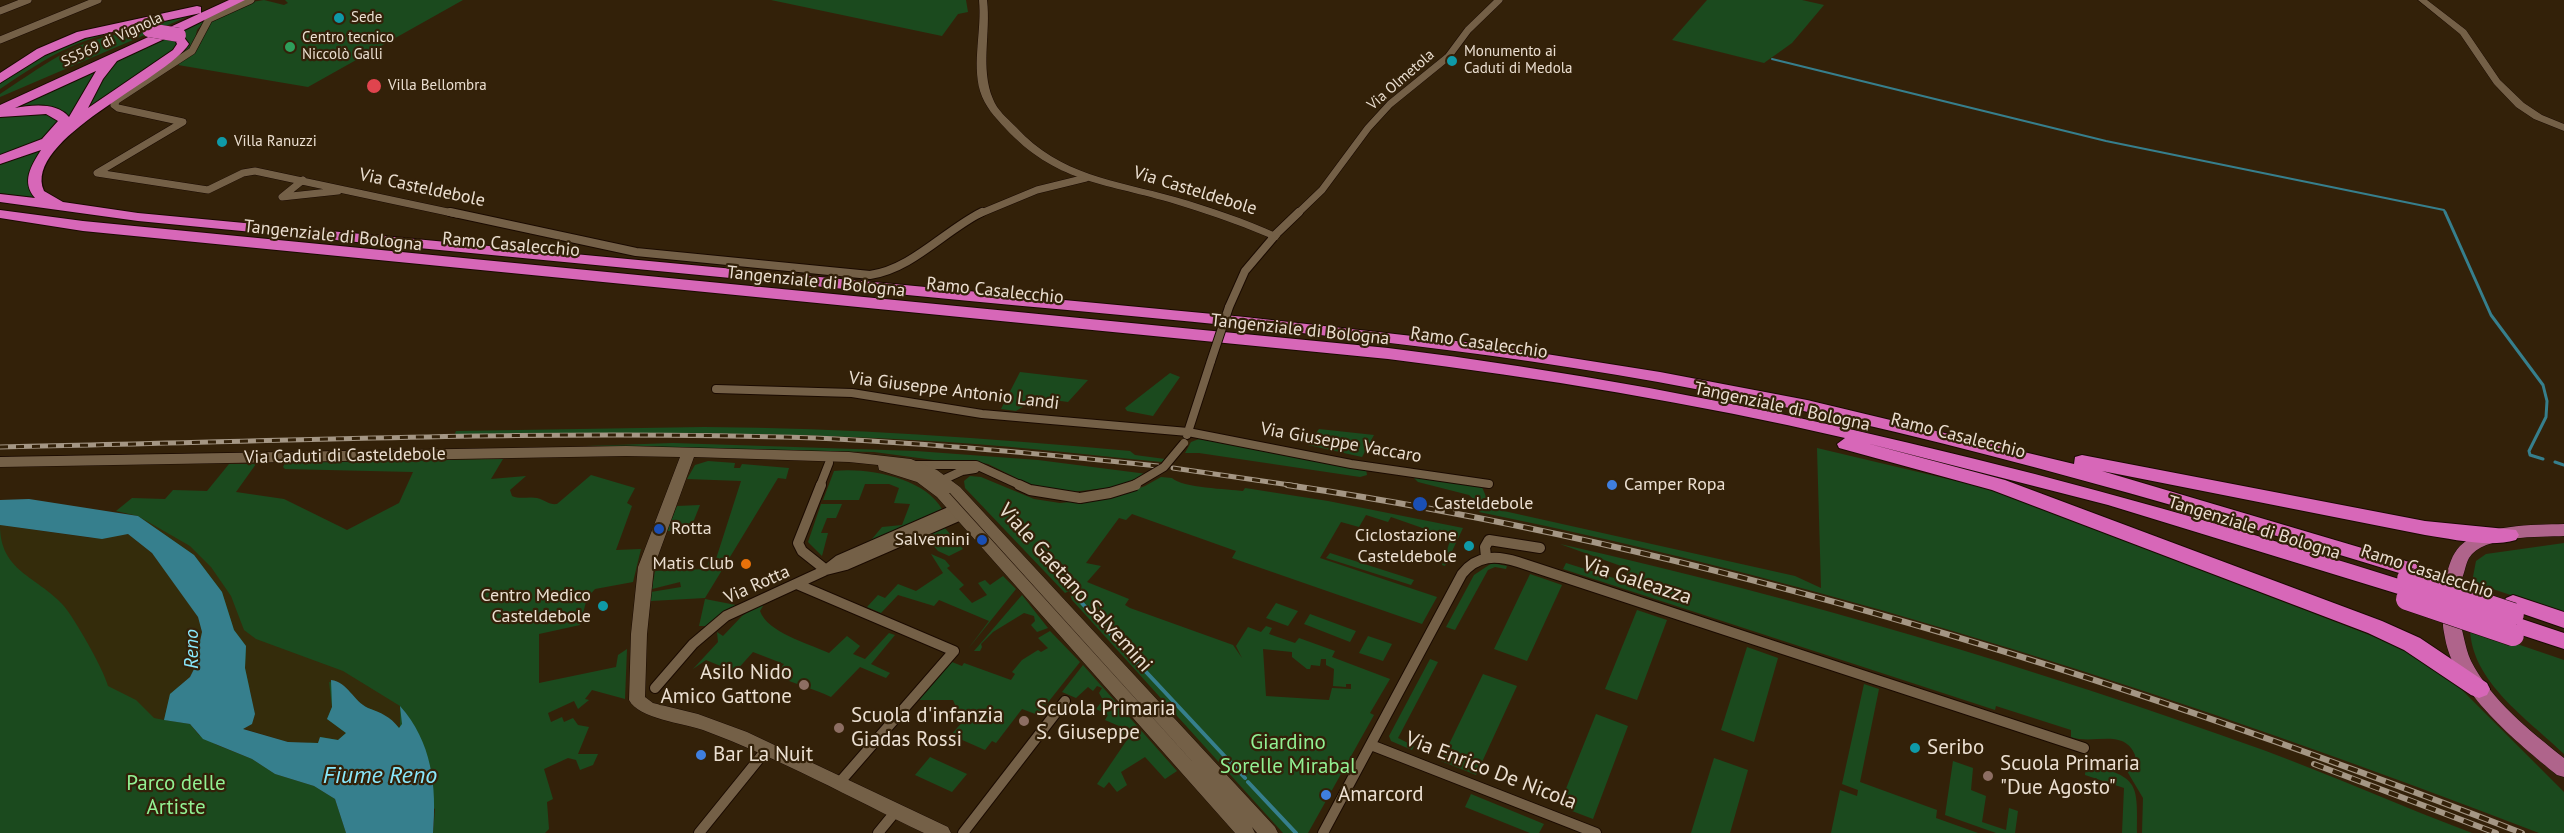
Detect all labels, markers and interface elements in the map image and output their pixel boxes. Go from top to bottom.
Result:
street label: SS569 di Vignola [59,9,165,71]
place label: Sede [351,9,382,27]
marker: Sede [332,11,346,25]
place label: Centro tecnico Niccolò Galli [302,29,394,64]
marker: Centro tecnico Niccolò Galli [283,40,297,54]
place label: Monumento ai Caduti di Medola [1464,43,1573,78]
street label: Via Olmetola [1364,46,1438,114]
marker: Monumento ai Caduti di Medola [1445,54,1459,68]
marker: Villa Bellombra [365,77,383,95]
place label: Villa Bellombra [388,77,487,95]
place label: Villa Ranuzzi [234,133,317,151]
marker: Villa Ranuzzi [215,135,229,149]
street label: Via Casteldebole [1131,162,1259,220]
street label: Via Casteldebole [357,164,487,212]
street label: Tangenziale di Bologna [243,216,423,256]
street label: Ramo Casalecchio [441,228,581,262]
street label: Tangenziale di Bologna [726,262,906,302]
street label: Ramo Casalecchio [925,273,1065,309]
street label: Tangenziale di Bologna [1210,310,1390,350]
street label: Ramo Casalecchio [1409,323,1549,363]
street label: Via Giuseppe Antonio Landi [848,367,1060,415]
street label: Tangenziale di Bologna [1692,378,1872,436]
street label: Ramo Casalecchio [1888,409,2028,463]
street label: Via Giuseppe Vaccaro [1259,418,1423,468]
street label: Via Caduti di Casteldebole [244,443,446,469]
place label: Camper Ropa [1624,474,1725,496]
marker: Camper Ropa [1605,478,1619,492]
street label: Tangenziale di Bologna [2165,491,2343,565]
place label: Casteldebole [1434,493,1533,515]
marker: Casteldebole [1411,495,1429,513]
street label: Viale Gaetano Salvemini [993,498,1157,678]
place label: Rotta [671,518,712,540]
marker: Rotta [652,522,666,536]
place label: Ciclostazione Casteldebole [1355,525,1457,568]
place label: Salvemini [895,529,970,551]
marker: Salvemini [975,533,989,547]
marker: Ciclostazione Casteldebole [1462,539,1476,553]
street label: Ramo Casalecchio [2358,540,2496,604]
street label: Via Galeazza [1579,552,1695,610]
place label: Matis Club [653,553,734,575]
marker: Matis Club [739,557,753,571]
street label: Via Rotta [721,561,793,609]
place label: Centro Medico Casteldebole [480,585,591,628]
marker: Centro Medico Casteldebole [596,599,610,613]
water label: Reno [180,629,204,669]
place label: Asilo Nido Amico Gattone [660,660,792,710]
marker: Asilo Nido Amico Gattone [797,678,811,692]
place label: Scuola Primaria S. Giuseppe [1036,696,1176,746]
place label: Scuola d'infanzia Giadas Rossi [851,703,1003,753]
marker: Scuola Primaria S. Giuseppe [1017,714,1031,728]
marker: Scuola d'infanzia Giadas Rossi [832,721,846,735]
street label: Via Enrico De Nicola [1402,727,1580,815]
park label: Giardino Sorelle Mirabal [1220,730,1356,780]
place label: Seribo [1927,735,1984,761]
marker: Seribo [1908,741,1922,755]
place label: Bar La Nuit [713,742,813,768]
marker: Bar La Nuit [694,748,708,762]
place label: Scuola Primaria "Due Agosto" [2000,751,2140,801]
water label: Fiume Reno [323,762,437,790]
marker: Scuola Primaria "Due Agosto" [1981,769,1995,783]
park label: Parco delle Artiste [126,771,226,821]
place label: Amarcord [1338,782,1424,808]
marker: Amarcord [1319,788,1333,802]

